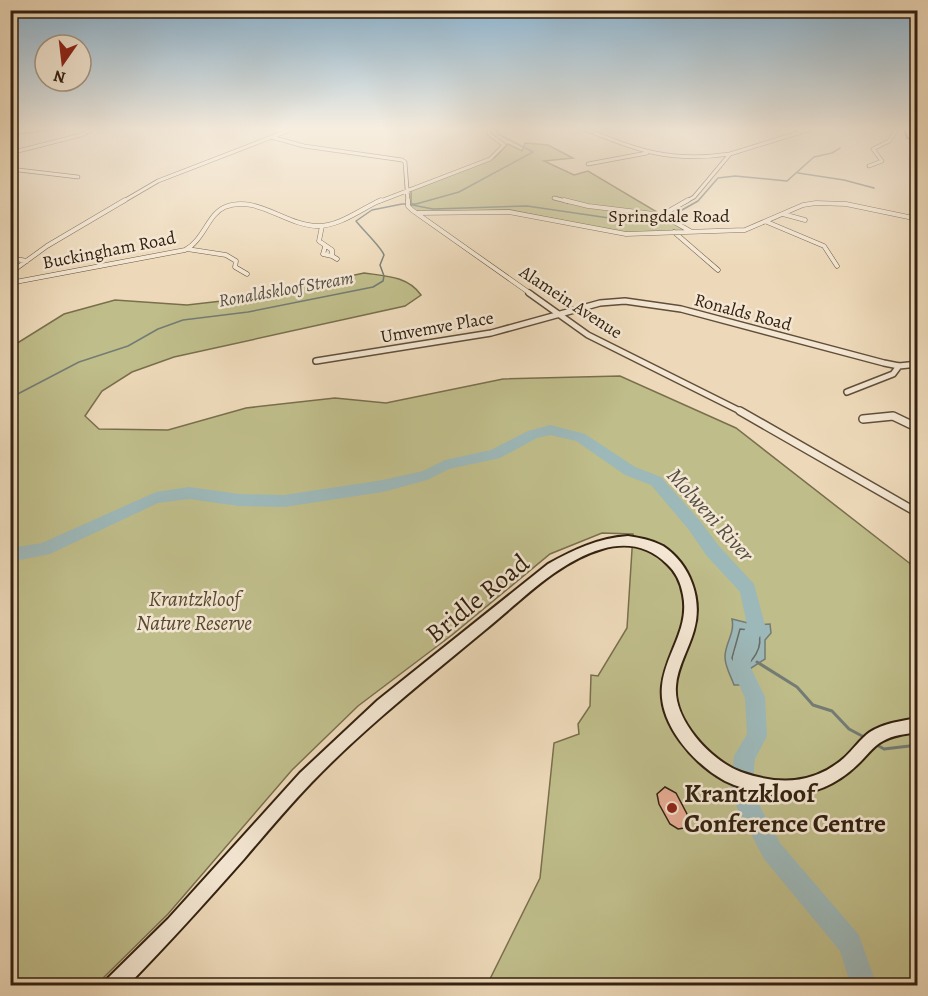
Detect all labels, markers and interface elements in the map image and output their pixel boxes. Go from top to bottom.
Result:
north arrow [33,33,93,93]
text: N [51,64,68,89]
street label: Springdale Road [608,204,730,228]
street label: Buckingham Road [40,225,178,275]
street label: Alamein Avenue [514,259,627,344]
water label: Ronaldskloof Stream [217,265,355,313]
street label: Ronalds Road [692,287,795,337]
street label: Umvemve Place [379,305,495,349]
water label: Molweni River [660,461,761,569]
street label: Bridle Road [418,546,536,651]
park label: Krantzkloof Nature Reserve [136,585,252,637]
place label: Krantzkloof Conference Centre [684,776,886,841]
marker: Krantzkloof Conference Centre [665,801,679,815]

